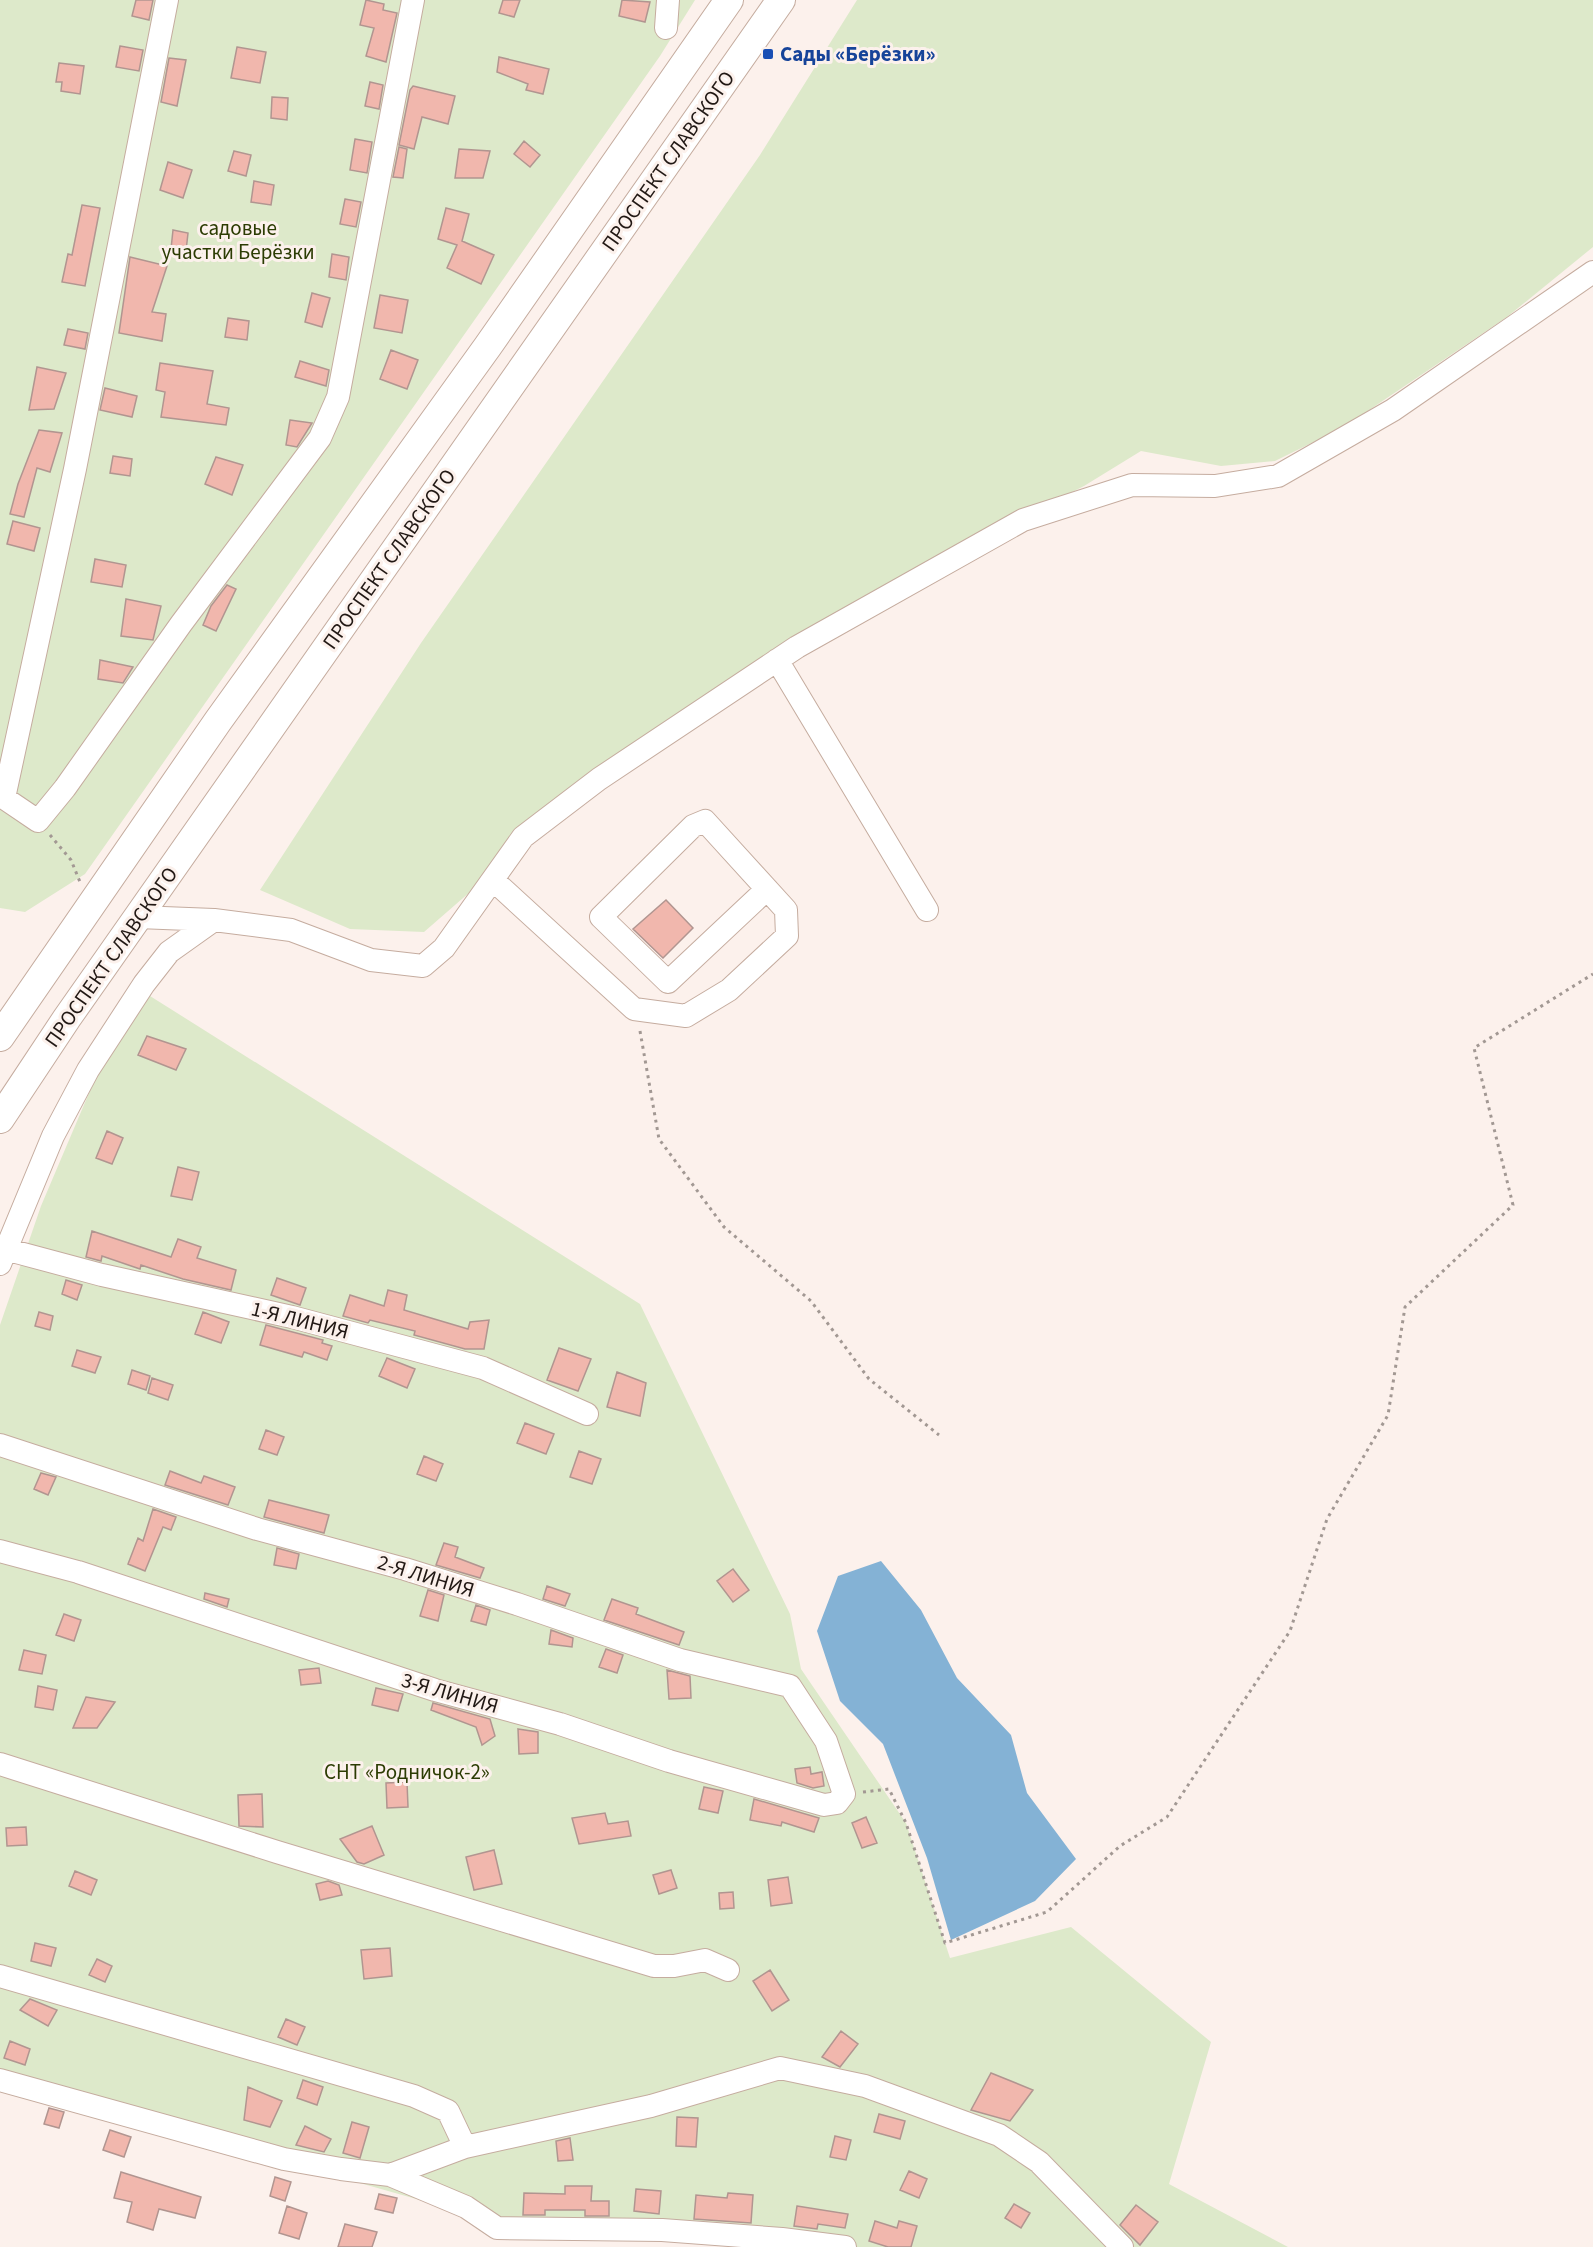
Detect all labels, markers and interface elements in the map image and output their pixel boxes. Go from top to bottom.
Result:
place label: Сады «Берёзки» [780,39,936,69]
marker: Сады «Берёзки» [761,47,775,61]
street label: ПРОСПЕКТ СЛАВСКОГО [594,65,742,257]
park label: садовые участки Берёзки [161,213,315,267]
street label: ПРОСПЕКТ СЛАВСКОГО [315,463,463,655]
street label: ПРОСПЕКТ СЛАВСКОГО [37,861,185,1053]
street label: 1-Я ЛИНИЯ [248,1293,352,1347]
street label: 2-Я ЛИНИЯ [374,1547,478,1605]
street label: 3-Я ЛИНИЯ [398,1665,502,1721]
park label: СНТ «Родничок-2» [324,1757,490,1787]

